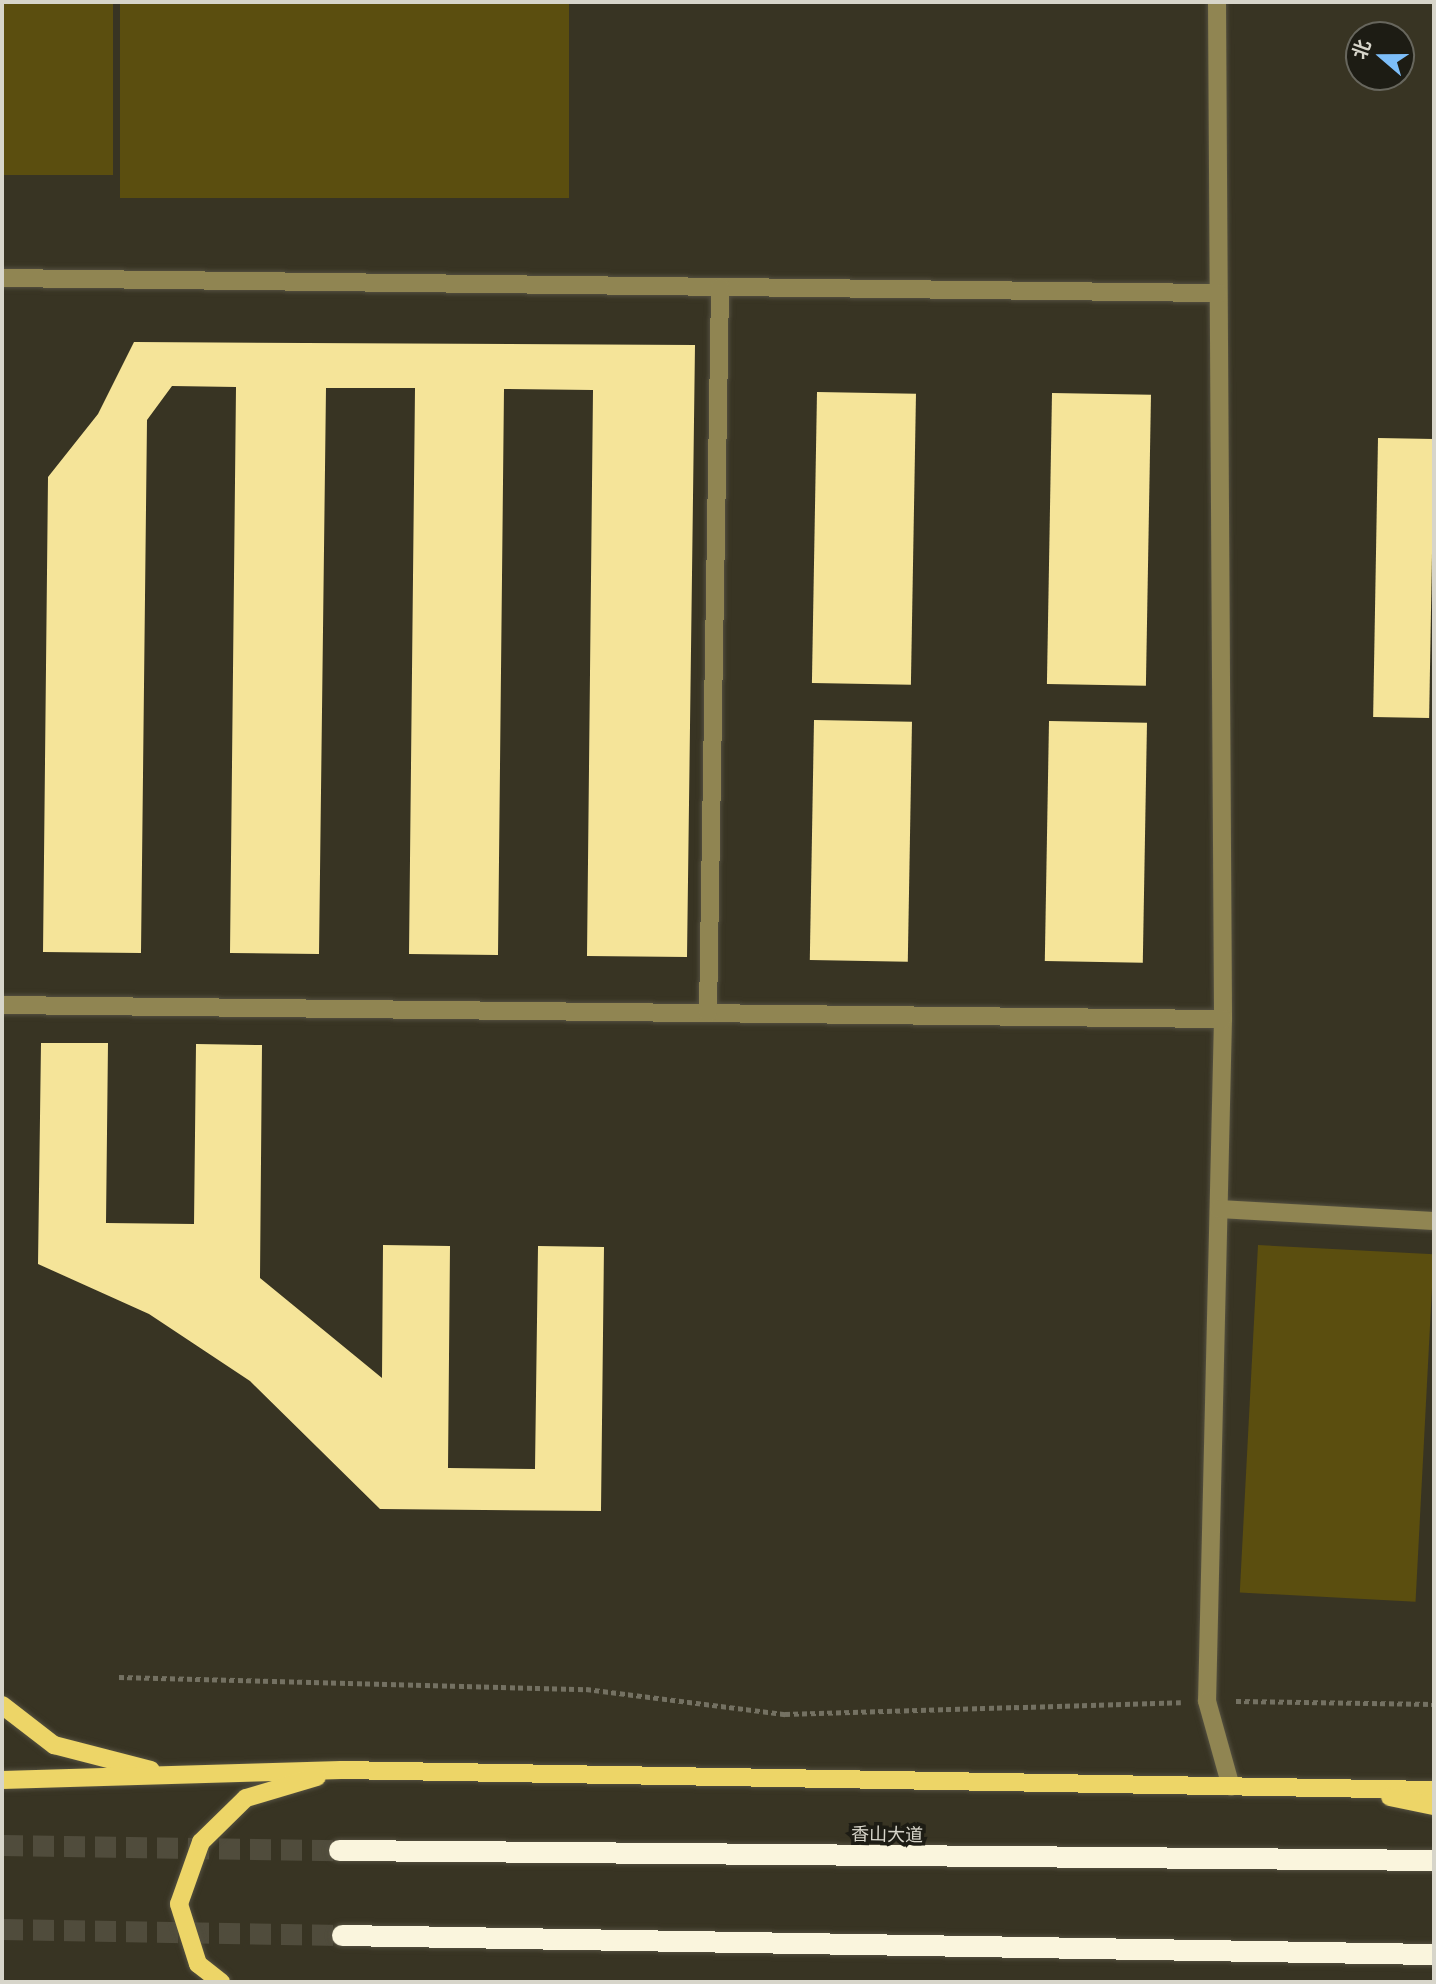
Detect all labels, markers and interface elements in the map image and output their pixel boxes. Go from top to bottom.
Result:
north arrow [1345,21,1415,91]
text: 北 [1349,37,1375,62]
street label: 香山大道 [851,1824,923,1846]

